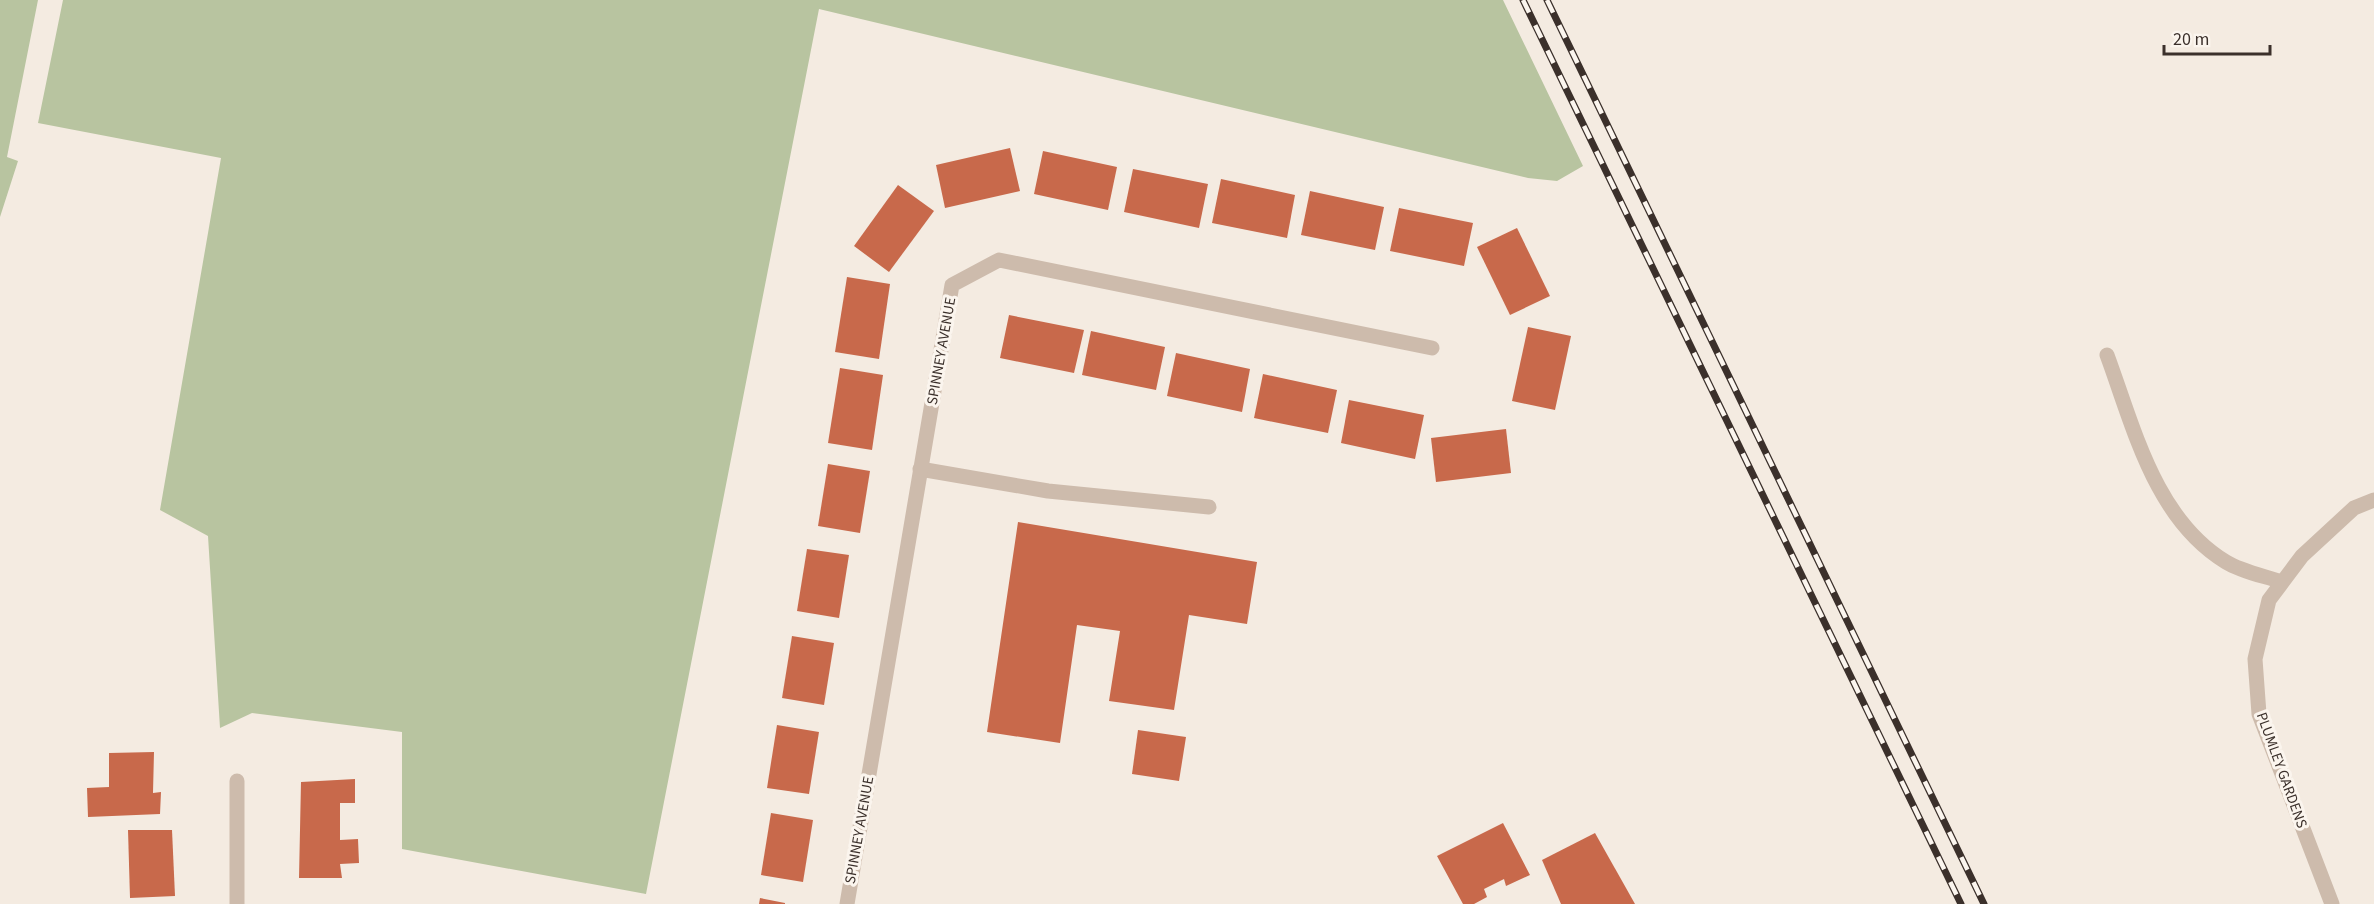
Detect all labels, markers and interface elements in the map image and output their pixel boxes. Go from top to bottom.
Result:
scale bar [2164,18,2270,56]
text: 20 m [2173,27,2209,52]
street label: SPINNEY AVENUE [922,296,961,406]
street label: PLUMLEY GARDENS [2251,709,2312,831]
street label: SPINNEY AVENUE [840,775,879,885]

